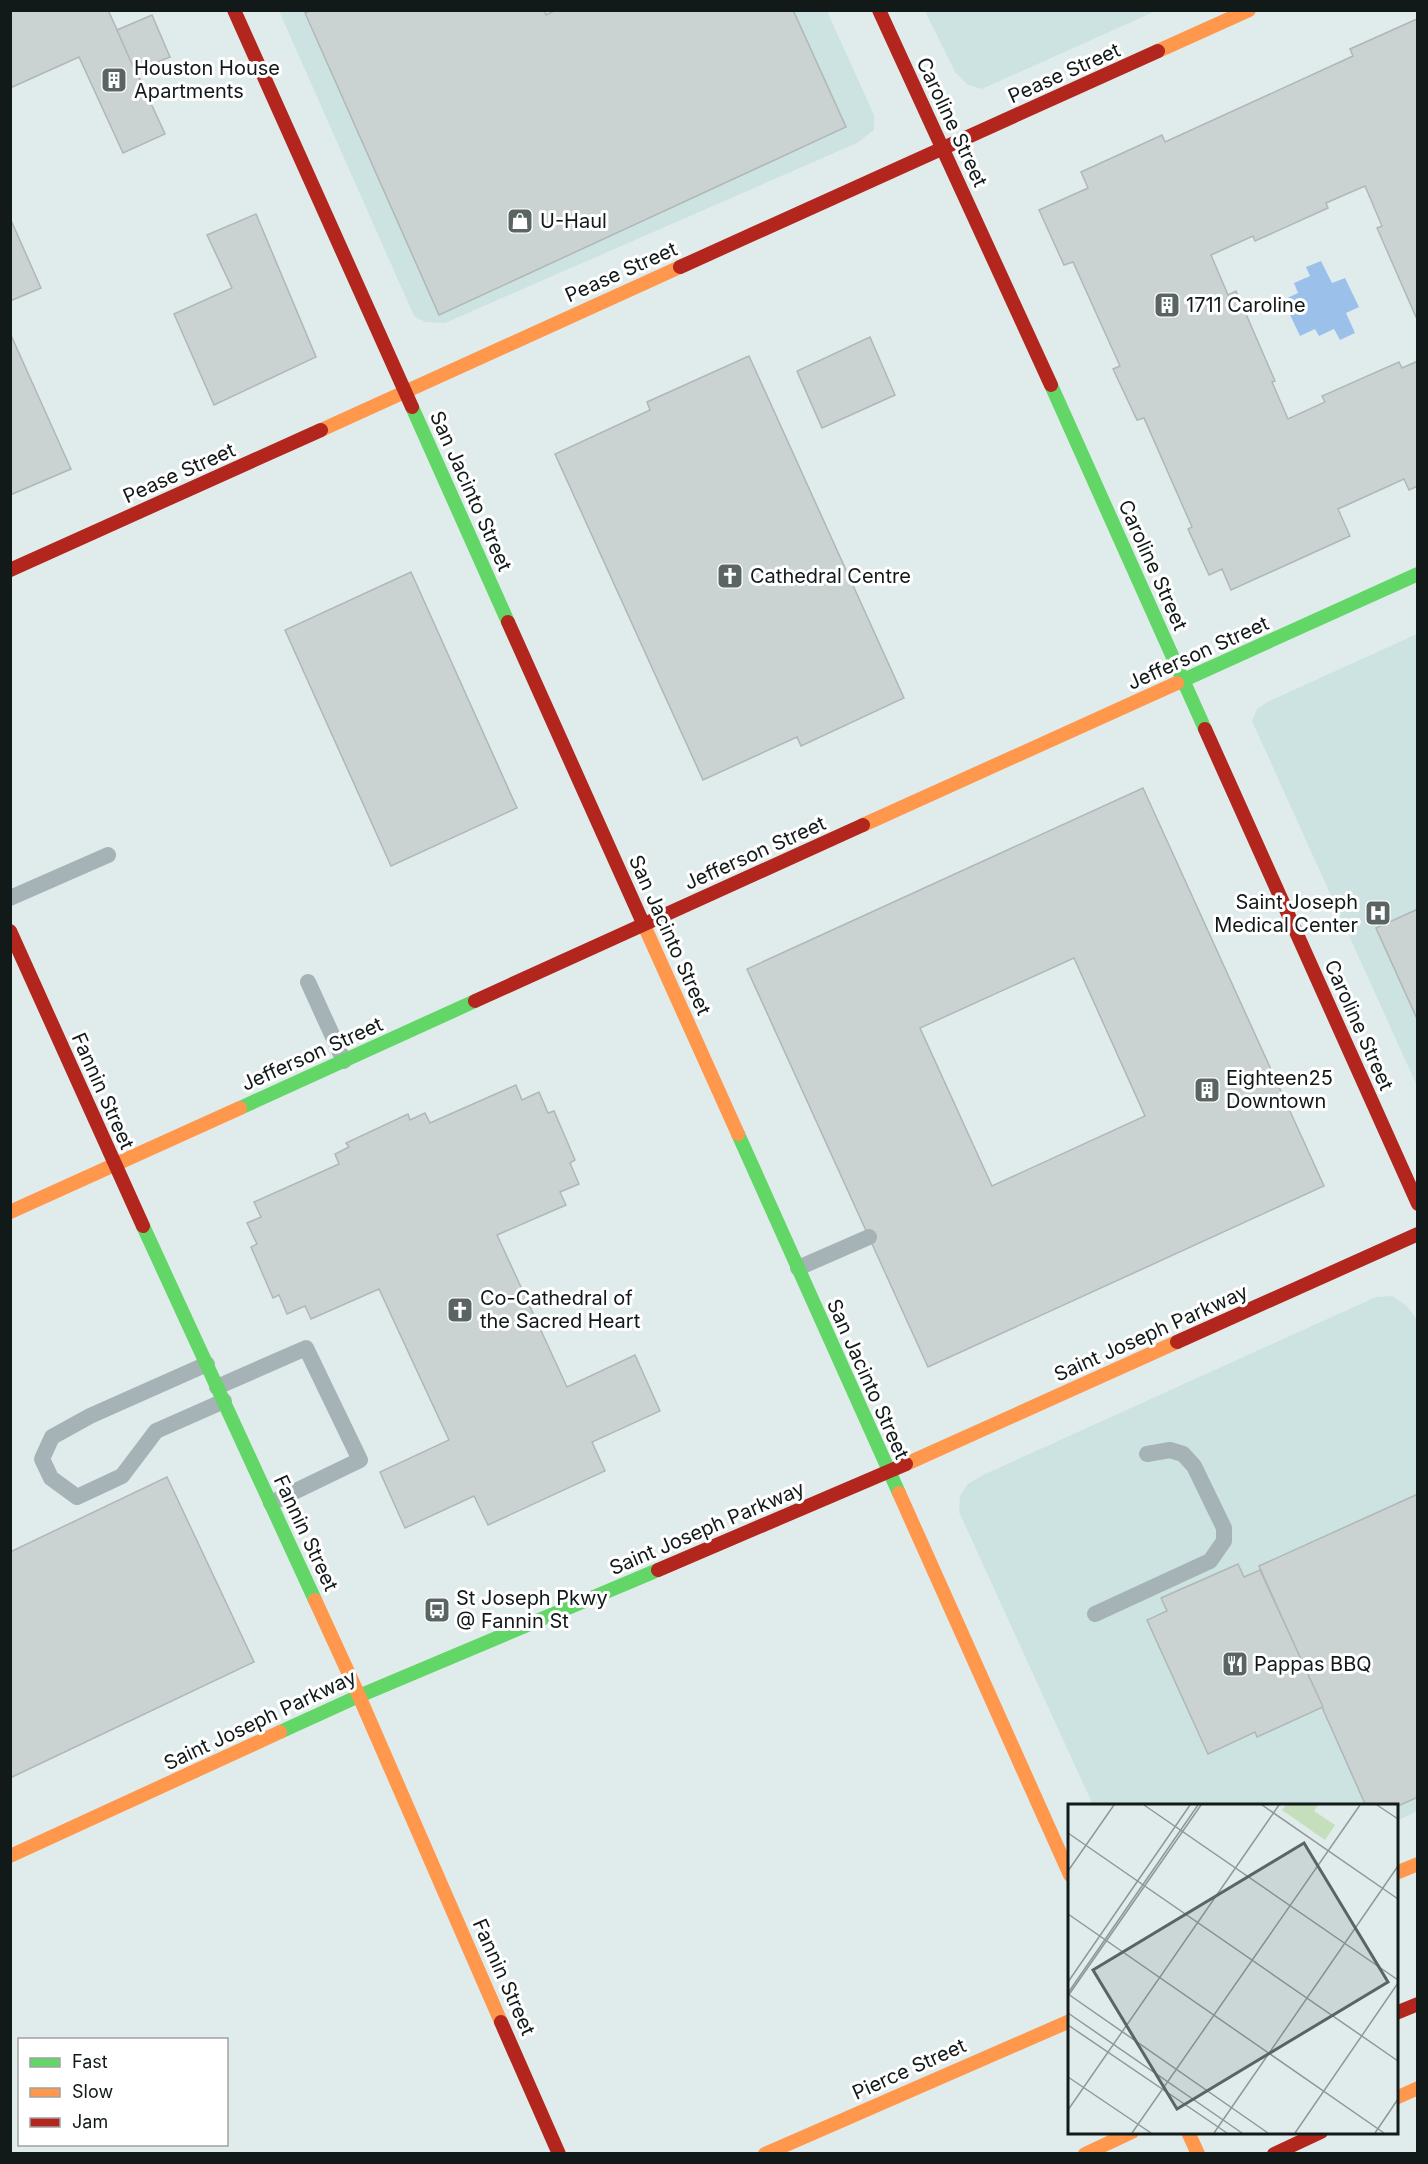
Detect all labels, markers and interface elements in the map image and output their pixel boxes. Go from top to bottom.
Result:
street label: Pease Street [1004,37,1124,108]
street label: Caroline Street [911,53,993,191]
place label: Houston House Apartments [134,56,280,103]
building icon: Houston House Apartments [99,65,129,95]
shop icon: U-Haul [505,206,535,236]
place label: U-Haul [540,209,607,233]
street label: Pease Street [561,236,681,307]
building icon: 1711 Caroline [1152,290,1182,320]
place label: 1711 Caroline [1186,293,1306,317]
street label: San Jacinto Street [425,407,517,575]
street label: Pease Street [119,437,239,508]
street label: Caroline Street [1114,496,1193,634]
church icon: Cathedral Centre [715,561,745,591]
place label: Cathedral Centre [750,564,911,588]
street label: Jefferson Street [1124,611,1273,695]
street label: Jefferson Street [681,811,830,895]
street label: San Jacinto Street [624,851,716,1019]
place label: Saint Joseph Medical Center [1214,890,1358,937]
hospital icon: Saint Joseph Medical Center [1363,898,1393,928]
street label: Caroline Street [1320,956,1399,1094]
street label: Jefferson Street [238,1012,387,1096]
street label: Fannin Street [67,1029,140,1153]
place label: Eighteen25 Downtown [1226,1066,1333,1113]
building icon: Eighteen25 Downtown [1192,1075,1222,1105]
street label: Saint Joseph Parkway [1050,1279,1252,1387]
place label: Co-Cathedral of the Sacred Heart [480,1286,641,1333]
church icon: Co-Cathedral of the Sacred Heart [445,1295,475,1325]
street label: San Jacinto Street [822,1295,914,1463]
street label: Fannin Street [269,1471,343,1595]
street label: Saint Joseph Parkway [606,1476,808,1580]
place label: St Joseph Pkwy @ Fannin St [456,1586,608,1633]
bus stop icon: St Joseph Pkwy @ Fannin St [422,1595,452,1625]
restaurant icon: Pappas BBQ [1220,1649,1250,1679]
place label: Pappas BBQ [1254,1652,1372,1676]
street label: Saint Joseph Parkway [160,1665,360,1775]
inset map [1068,1804,1398,2134]
street label: Fannin Street [468,1915,541,2039]
street label: Pierce Street [849,2033,970,2105]
legend [18,2038,228,2146]
text: Fast [72,2051,108,2072]
text: Slow [72,2081,113,2102]
text: Jam [72,2111,108,2132]

